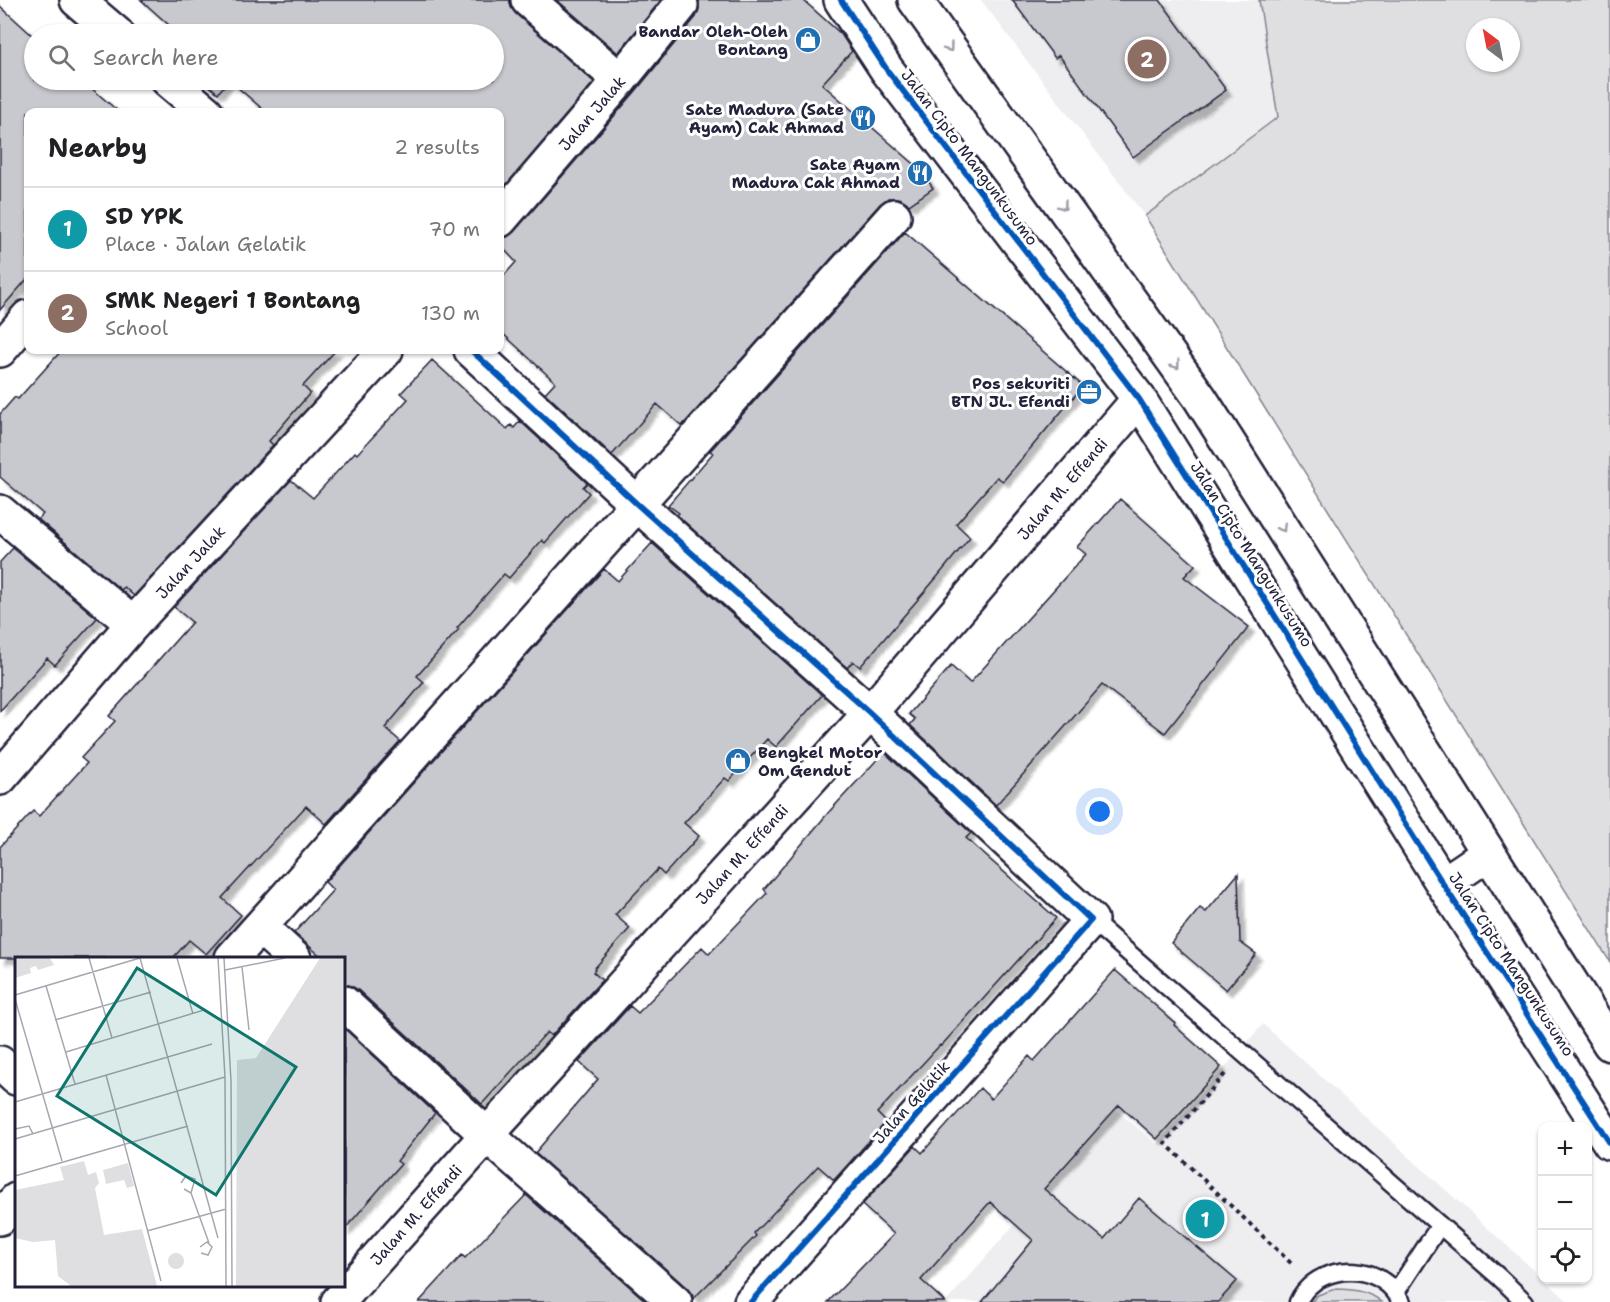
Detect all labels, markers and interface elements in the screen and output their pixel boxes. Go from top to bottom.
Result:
north arrow [1466,18,1520,72]
place label: Bandar Oleh-Oleh Bontang [639,21,788,60]
search box [24,24,504,90]
shop icon: Bandar Oleh-Oleh Bontang [793,25,823,55]
pin: 2 [1128,36,1166,82]
icon: search [45,41,78,74]
one-way arrow [942,41,953,52]
text: Search here [93,43,219,72]
street label: Jalan Cipto Mangunkusumo [896,65,1043,250]
street label: Jalan Jalak [554,71,630,155]
place label: Sate Madura (Sate Ayam) Cak Ahmad [686,99,844,138]
restaurant icon: Sate Madura (Sate Ayam) Cak Ahmad [848,103,878,133]
text: Nearby [48,130,147,165]
text: 2 results [394,134,480,160]
place label: Sate Ayam Madura Cak Ahmad [732,154,900,193]
restaurant icon: Sate Ayam Madura Cak Ahmad [905,158,935,188]
one-way arrow [1056,200,1067,211]
text: SD YPK [105,202,183,231]
text: 1 [63,216,72,242]
text: 70 m [428,216,480,242]
text: Place · Jalan Gelatik [105,231,306,257]
text: SMK Negeri 1 Bontang [105,286,360,315]
text: 2 [61,300,75,326]
text: 130 m [421,300,480,326]
text: School [105,315,168,341]
one-way arrow [1169,358,1180,369]
place label: Pos sekuriti BTN JL. Efendi [951,373,1070,412]
office icon: Pos sekuriti BTN JL. Efendi [1074,377,1104,407]
street label: Jalan M. Effendi [1013,434,1112,545]
street label: Jalan Cipto Mangunkusumo [1186,457,1318,651]
street label: Jalan Jalak [152,521,230,603]
one-way arrow [1275,522,1286,533]
place label: Bengkel Motor Om Gendut [758,742,883,781]
shop icon: Bengkel Motor Om Gendut [723,746,753,776]
your location [1085,797,1114,826]
street label: Jalan M. Effendi [691,800,793,909]
street label: Jalan Cipto Mangunkusumo [1444,868,1579,1060]
inset map [15,957,345,1287]
street label: Jalan Gelatik [868,1056,954,1148]
map controls [1538,1122,1592,1284]
button: + [1538,1122,1592,1176]
street label: Jalan M. Effendi [366,1160,467,1270]
button: − [1538,1176,1592,1230]
pin: 1 [1186,1196,1224,1242]
button: locate [1538,1230,1592,1284]

